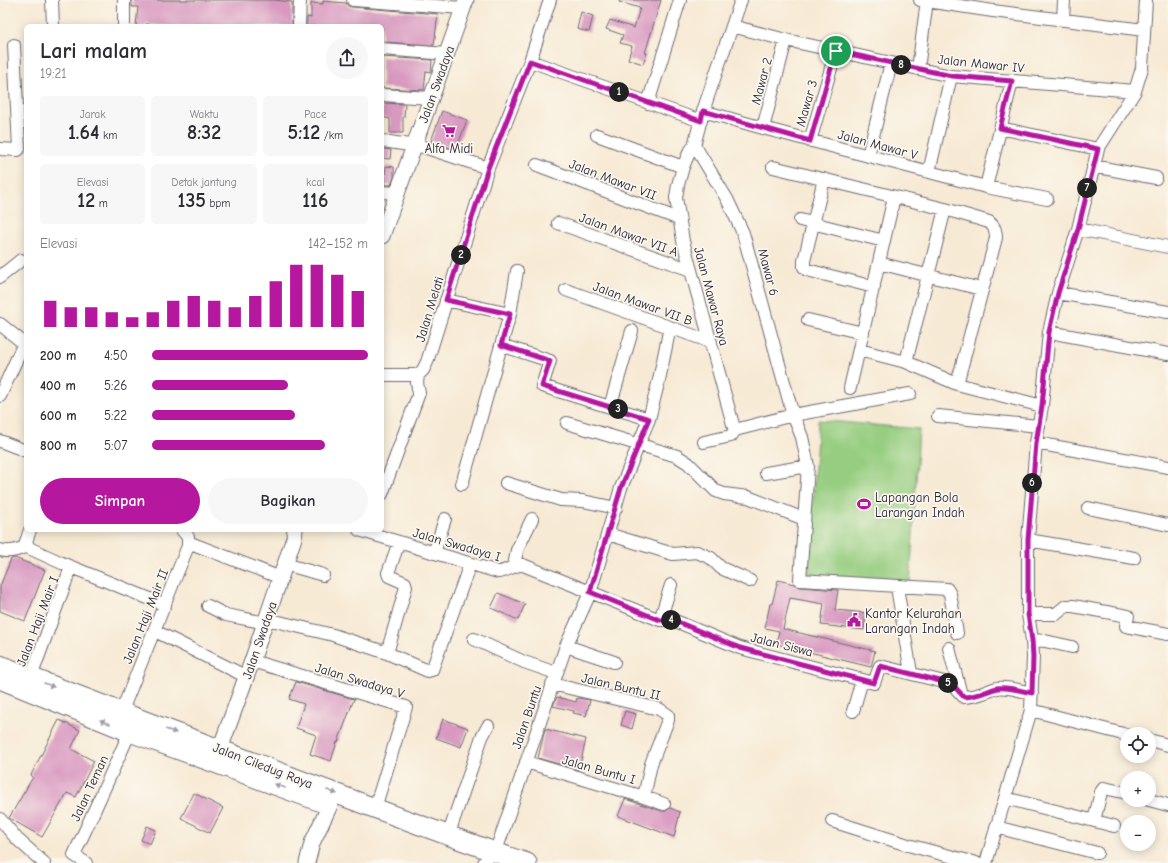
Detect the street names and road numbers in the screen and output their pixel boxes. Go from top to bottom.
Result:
street label: Jalan Swadaya [416,44,457,125]
street label: Jalan Mawar IV [937,51,1025,76]
street label: Mawar 2 [748,56,775,106]
street label: Mawar 3 [793,78,820,128]
street label: Jalan Mawar V [836,127,919,162]
street label: Jalan Mawar VII [567,156,659,203]
street label: Jalan Mawar VII A [577,210,681,259]
street label: Jalan Mawar Raya [691,245,732,347]
street label: Mawar 6 [755,247,782,297]
street label: Jalan Melati [412,275,446,344]
street label: Jalan Mawar VII B [591,279,695,328]
street label: Jalan Swadaya I [411,525,502,564]
street label: Jalan Haji Mair II [120,567,171,666]
street label: Jalan Haji Mair I [13,574,62,668]
street label: Jalan Swadaya [239,599,280,681]
street label: Jalan Siswa [749,630,815,659]
street label: Jalan Swadaya V [313,660,406,701]
street label: Jalan Buntu II [580,670,662,703]
street label: Jalan Buntu [509,684,544,751]
street label: Jalan Ciledug Raya [211,740,315,791]
street label: Jalan Buntu I [561,752,637,787]
street label: Jalan Teman [68,753,111,823]

